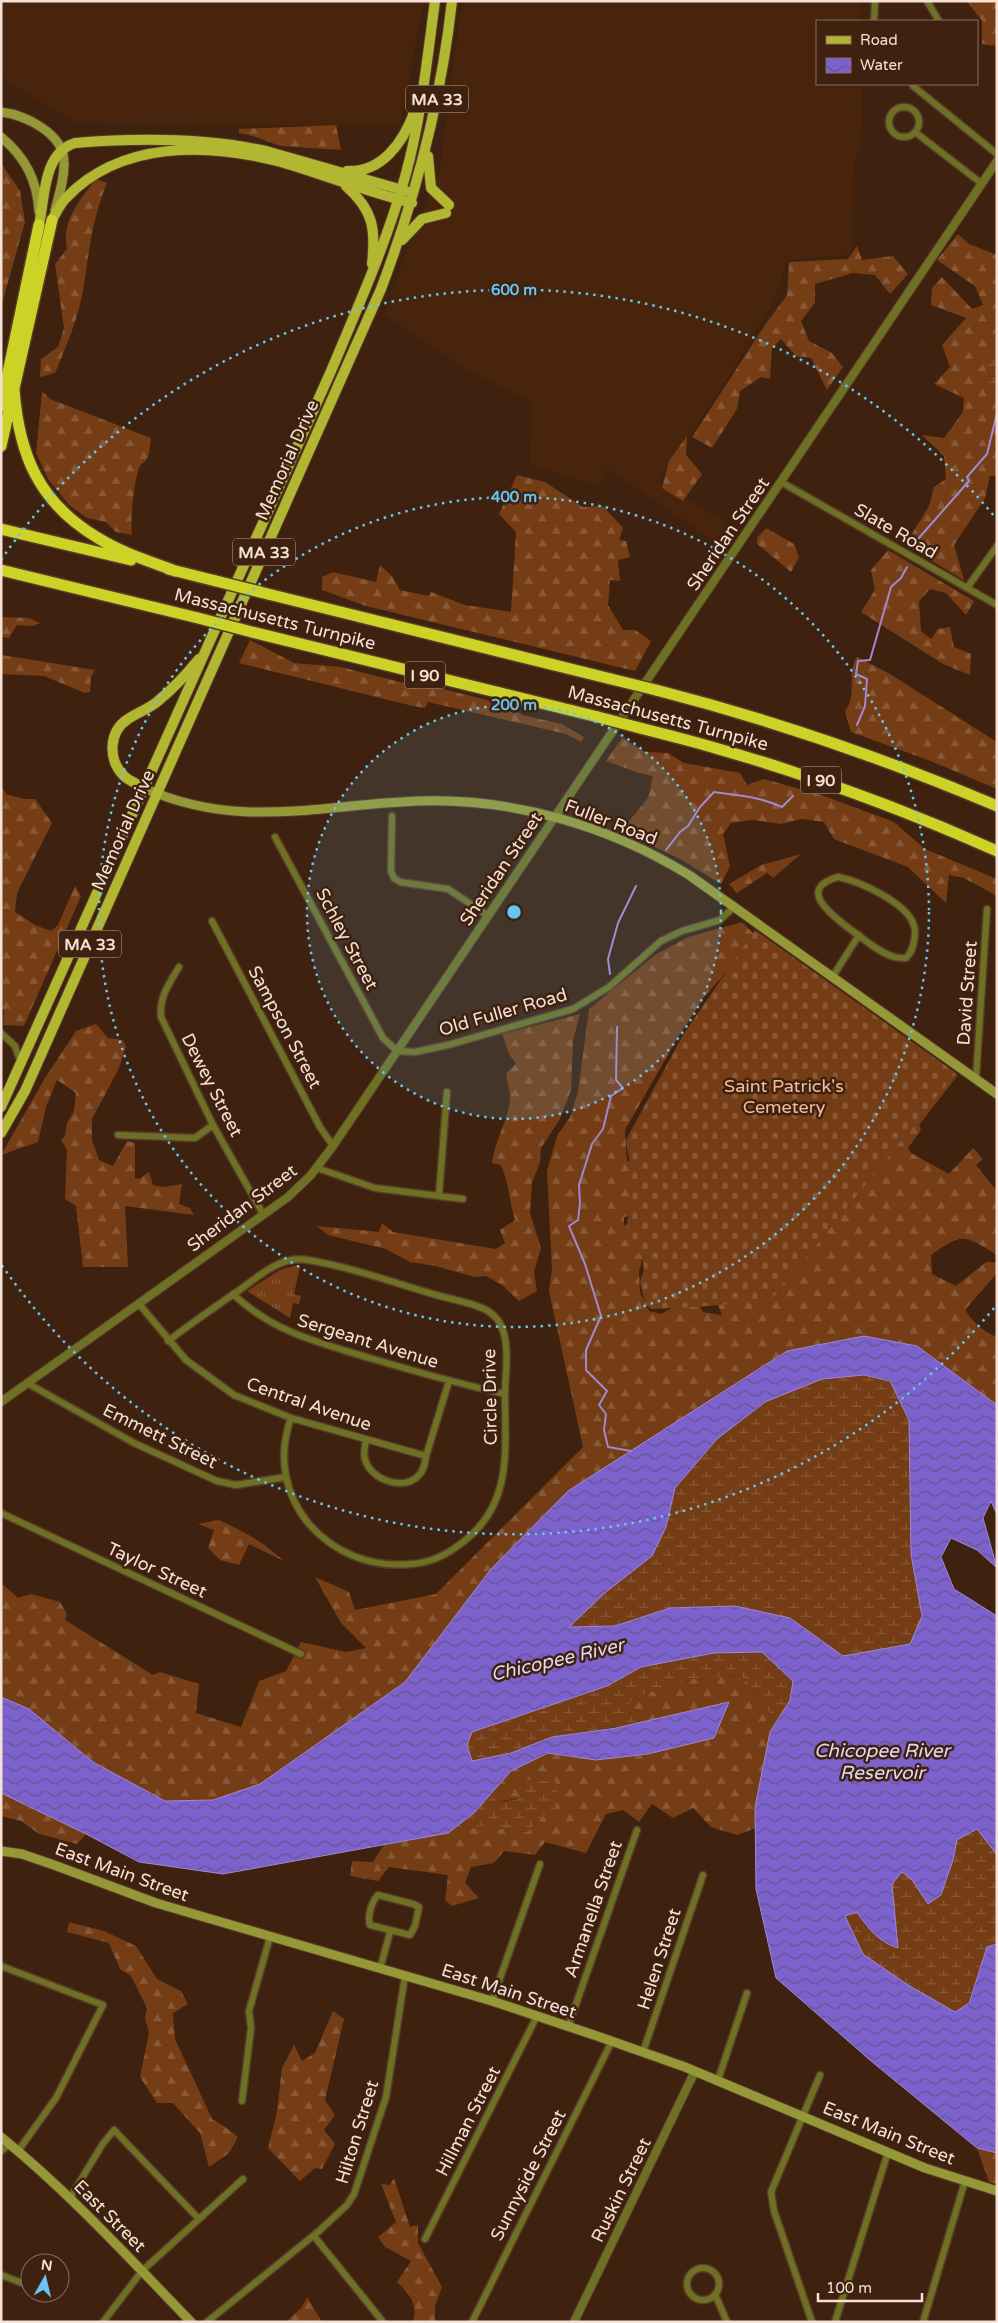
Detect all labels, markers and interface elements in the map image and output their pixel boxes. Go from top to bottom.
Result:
legend [816,20,978,85]
text: Road [860,31,898,49]
text: Water [860,56,903,74]
road number: MA 33 [406,86,468,112]
text: 600 m [491,281,537,299]
street label: Memorial Drive [251,396,323,524]
street label: Sheridan Street [682,473,774,595]
text: 400 m [491,488,537,506]
street label: Slate Road [851,498,941,564]
road number: MA 33 [233,538,295,566]
street label: Massachusetts Turnpike [172,583,378,655]
road number: I 90 [405,662,445,688]
street label: Massachusetts Turnpike [565,681,771,755]
text: 200 m [491,696,537,714]
street label: Memorial Drive [87,766,159,894]
road number: I 90 [801,766,841,794]
street label: Fuller Road [562,794,660,850]
street label: Sheridan Street [455,808,547,930]
street label: Schley Street [311,884,383,994]
centre of rings [505,903,523,921]
road number: MA 33 [59,931,121,958]
street label: David Street [952,940,982,1046]
street label: Sampson Street [243,962,327,1092]
street label: Old Fuller Road [436,983,570,1041]
street label: Dewey Street [176,1030,248,1141]
park label: Saint Patrick's Cemetery [724,1075,844,1118]
street label: Sheridan Street [183,1159,301,1257]
street label: Sergeant Avenue [295,1309,441,1373]
street label: Circle Drive [478,1348,502,1446]
street label: Central Avenue [244,1372,374,1436]
street label: Emmett Street [99,1399,221,1473]
street label: Taylor Street [104,1537,211,1603]
water label: Chicopee River [489,1633,628,1686]
water label: Chicopee River Reservoir [814,1740,953,1784]
street label: East Main Street [52,1838,192,1906]
street label: Armanella Street [559,1838,627,1980]
street label: Helen Street [632,1905,686,2012]
street label: East Main Street [439,1959,579,2023]
street label: Hillman Street [431,2062,505,2180]
street label: Hilton Street [331,2077,383,2186]
street label: East Main Street [820,2096,958,2170]
street label: Sunnyside Street [485,2106,571,2244]
street label: Ruskin Street [586,2134,656,2246]
street label: East Street [69,2175,151,2257]
north arrow [20,2253,70,2303]
text: N [40,2256,53,2275]
scale bar [818,2270,922,2302]
text: 100 m [826,2279,872,2297]

